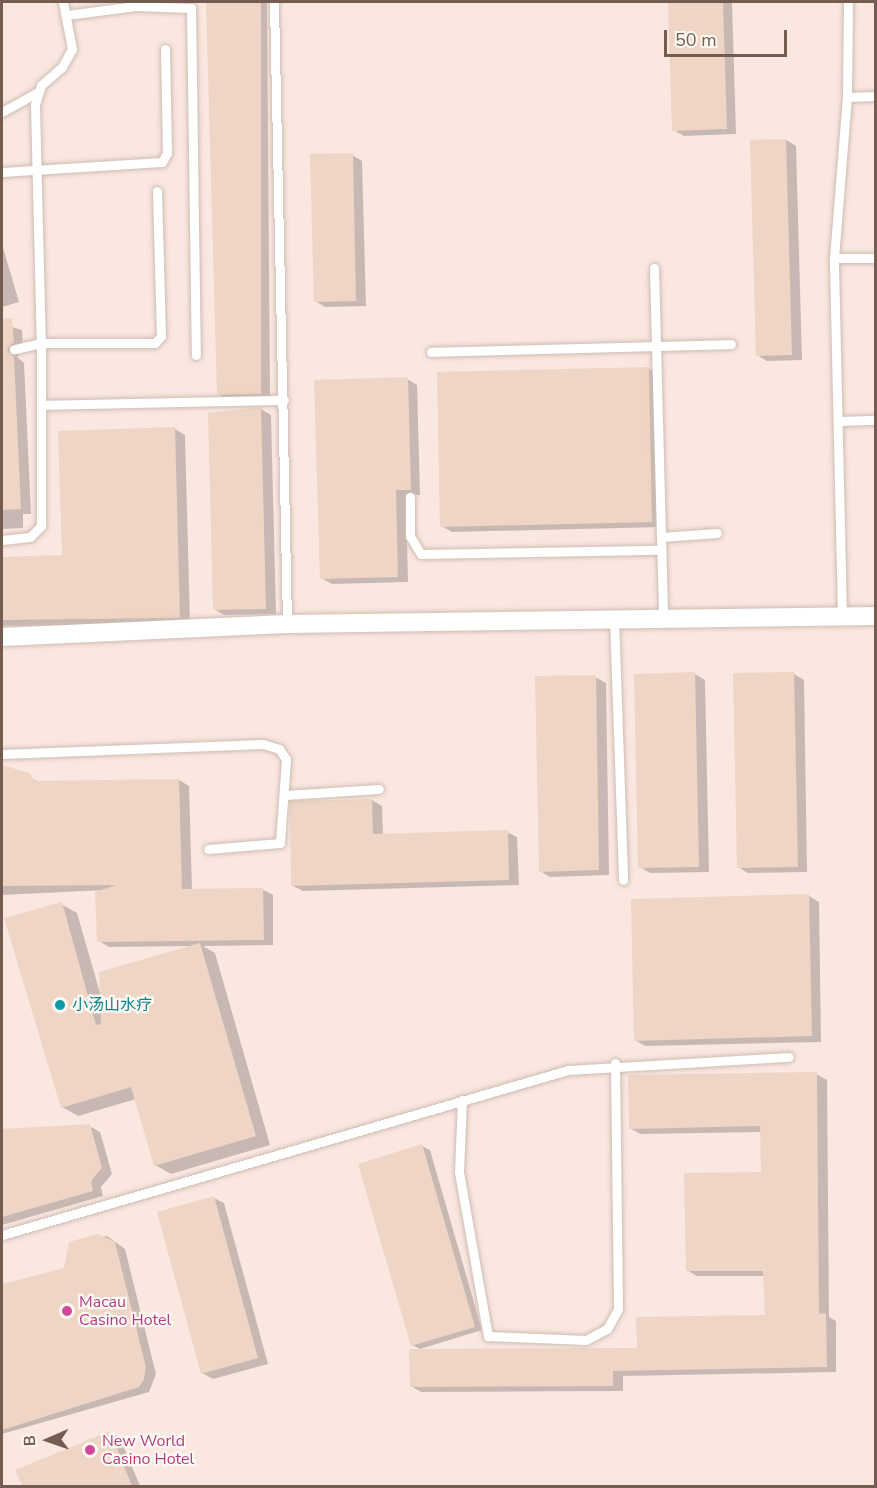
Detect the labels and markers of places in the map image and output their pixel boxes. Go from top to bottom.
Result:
place label: 小汤山水疗 [72,995,152,1015]
marker: 小汤山水疗 [53,998,67,1012]
place label: Macau Casino Hotel [79,1292,171,1330]
marker: Macau Casino Hotel [60,1304,74,1318]
place label: New World Casino Hotel [102,1431,194,1469]
marker: New World Casino Hotel [83,1443,97,1457]

